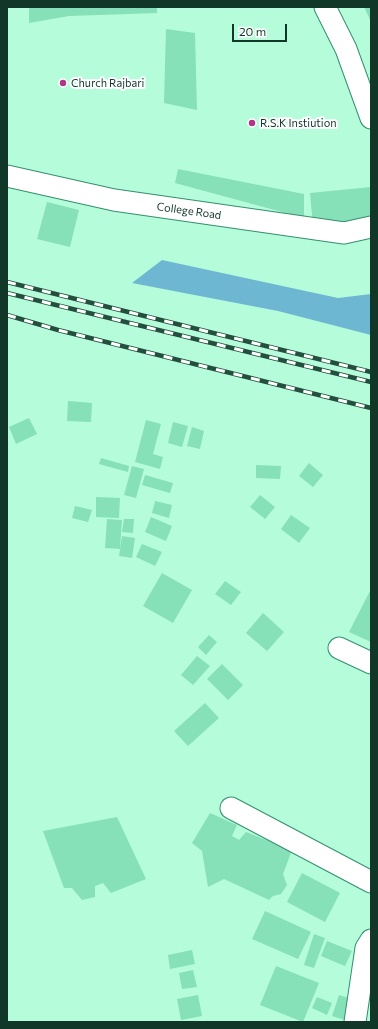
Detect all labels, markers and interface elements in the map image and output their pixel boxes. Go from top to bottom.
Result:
scale bar [234,16,289,42]
text: 20 m [239,24,266,38]
place label: Church Rajbari [71,76,144,90]
marker: Church Rajbari [58,78,68,88]
place label: R.S.K Instiution [260,116,337,130]
marker: R.S.K Instiution [247,118,257,128]
street label: College Road [156,200,222,222]

